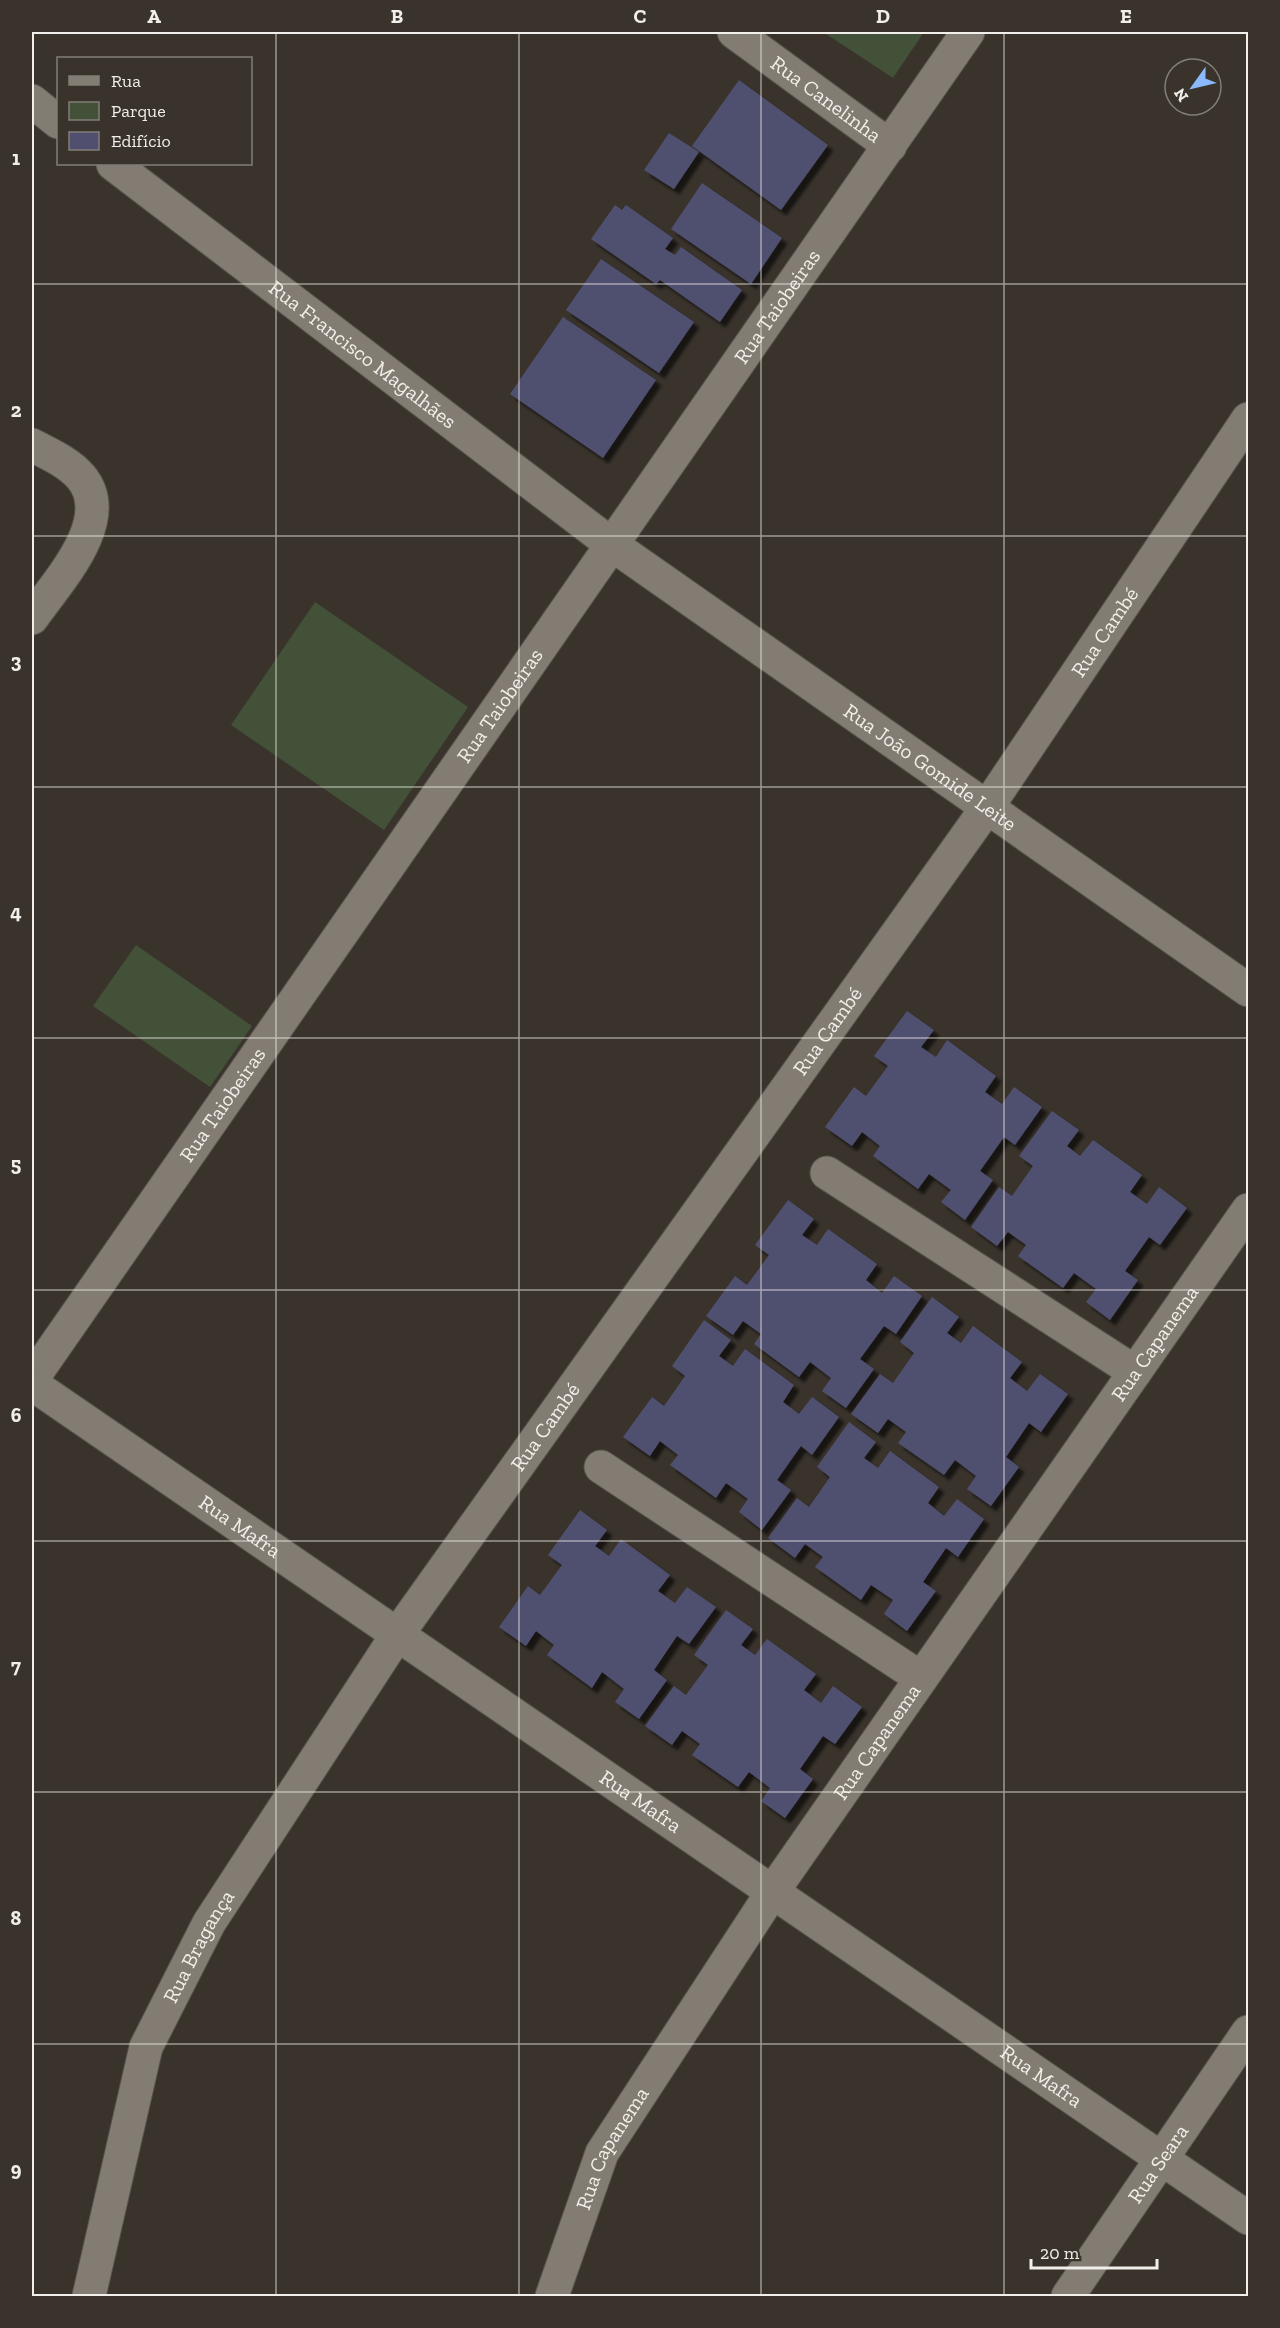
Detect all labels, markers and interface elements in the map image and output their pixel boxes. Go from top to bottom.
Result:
text: A [147,4,161,28]
text: B [391,4,403,28]
text: C [634,4,647,28]
text: D [876,4,890,28]
text: E [1120,4,1132,28]
street label: Rua Canelinha [766,50,887,148]
legend [57,57,252,165]
north arrow [1163,57,1223,117]
text: Rua [111,70,141,92]
text: N [1170,85,1192,105]
text: Parque [111,100,166,122]
text: Edifício [111,130,171,152]
text: 1 [12,146,20,170]
street label: Rua Taiobeiras [728,244,825,368]
street label: Rua Francisco Magalhães [264,275,462,434]
text: 2 [11,398,22,422]
street label: Rua Cambé [1065,582,1143,681]
street label: Rua Taiobeiras [451,643,548,767]
text: 3 [11,649,22,673]
street label: Rua João Gomide Leite [839,698,1022,836]
text: 4 [10,900,22,924]
street label: Rua Cambé [787,982,867,1080]
street label: Rua Taiobeiras [174,1042,271,1166]
text: 5 [11,1152,21,1176]
street label: Rua Capanema [1106,1280,1204,1406]
street label: Rua Cambé [505,1378,585,1476]
text: 6 [11,1403,22,1427]
street label: Rua Mafra [194,1489,286,1563]
text: 7 [11,1654,21,1678]
street label: Rua Capanema [828,1679,925,1804]
street label: Rua Mafra [595,1764,687,1838]
street label: Rua Bragança [158,1885,239,2007]
text: 8 [11,1906,22,1930]
street label: Rua Mafra [996,2039,1087,2113]
street label: Rua Capanema [570,2082,654,2213]
street label: Rua Seara [1122,2119,1193,2208]
text: 9 [11,2157,22,2181]
scale bar [1031,2232,1157,2270]
text: 20 m [1040,2242,1080,2264]

